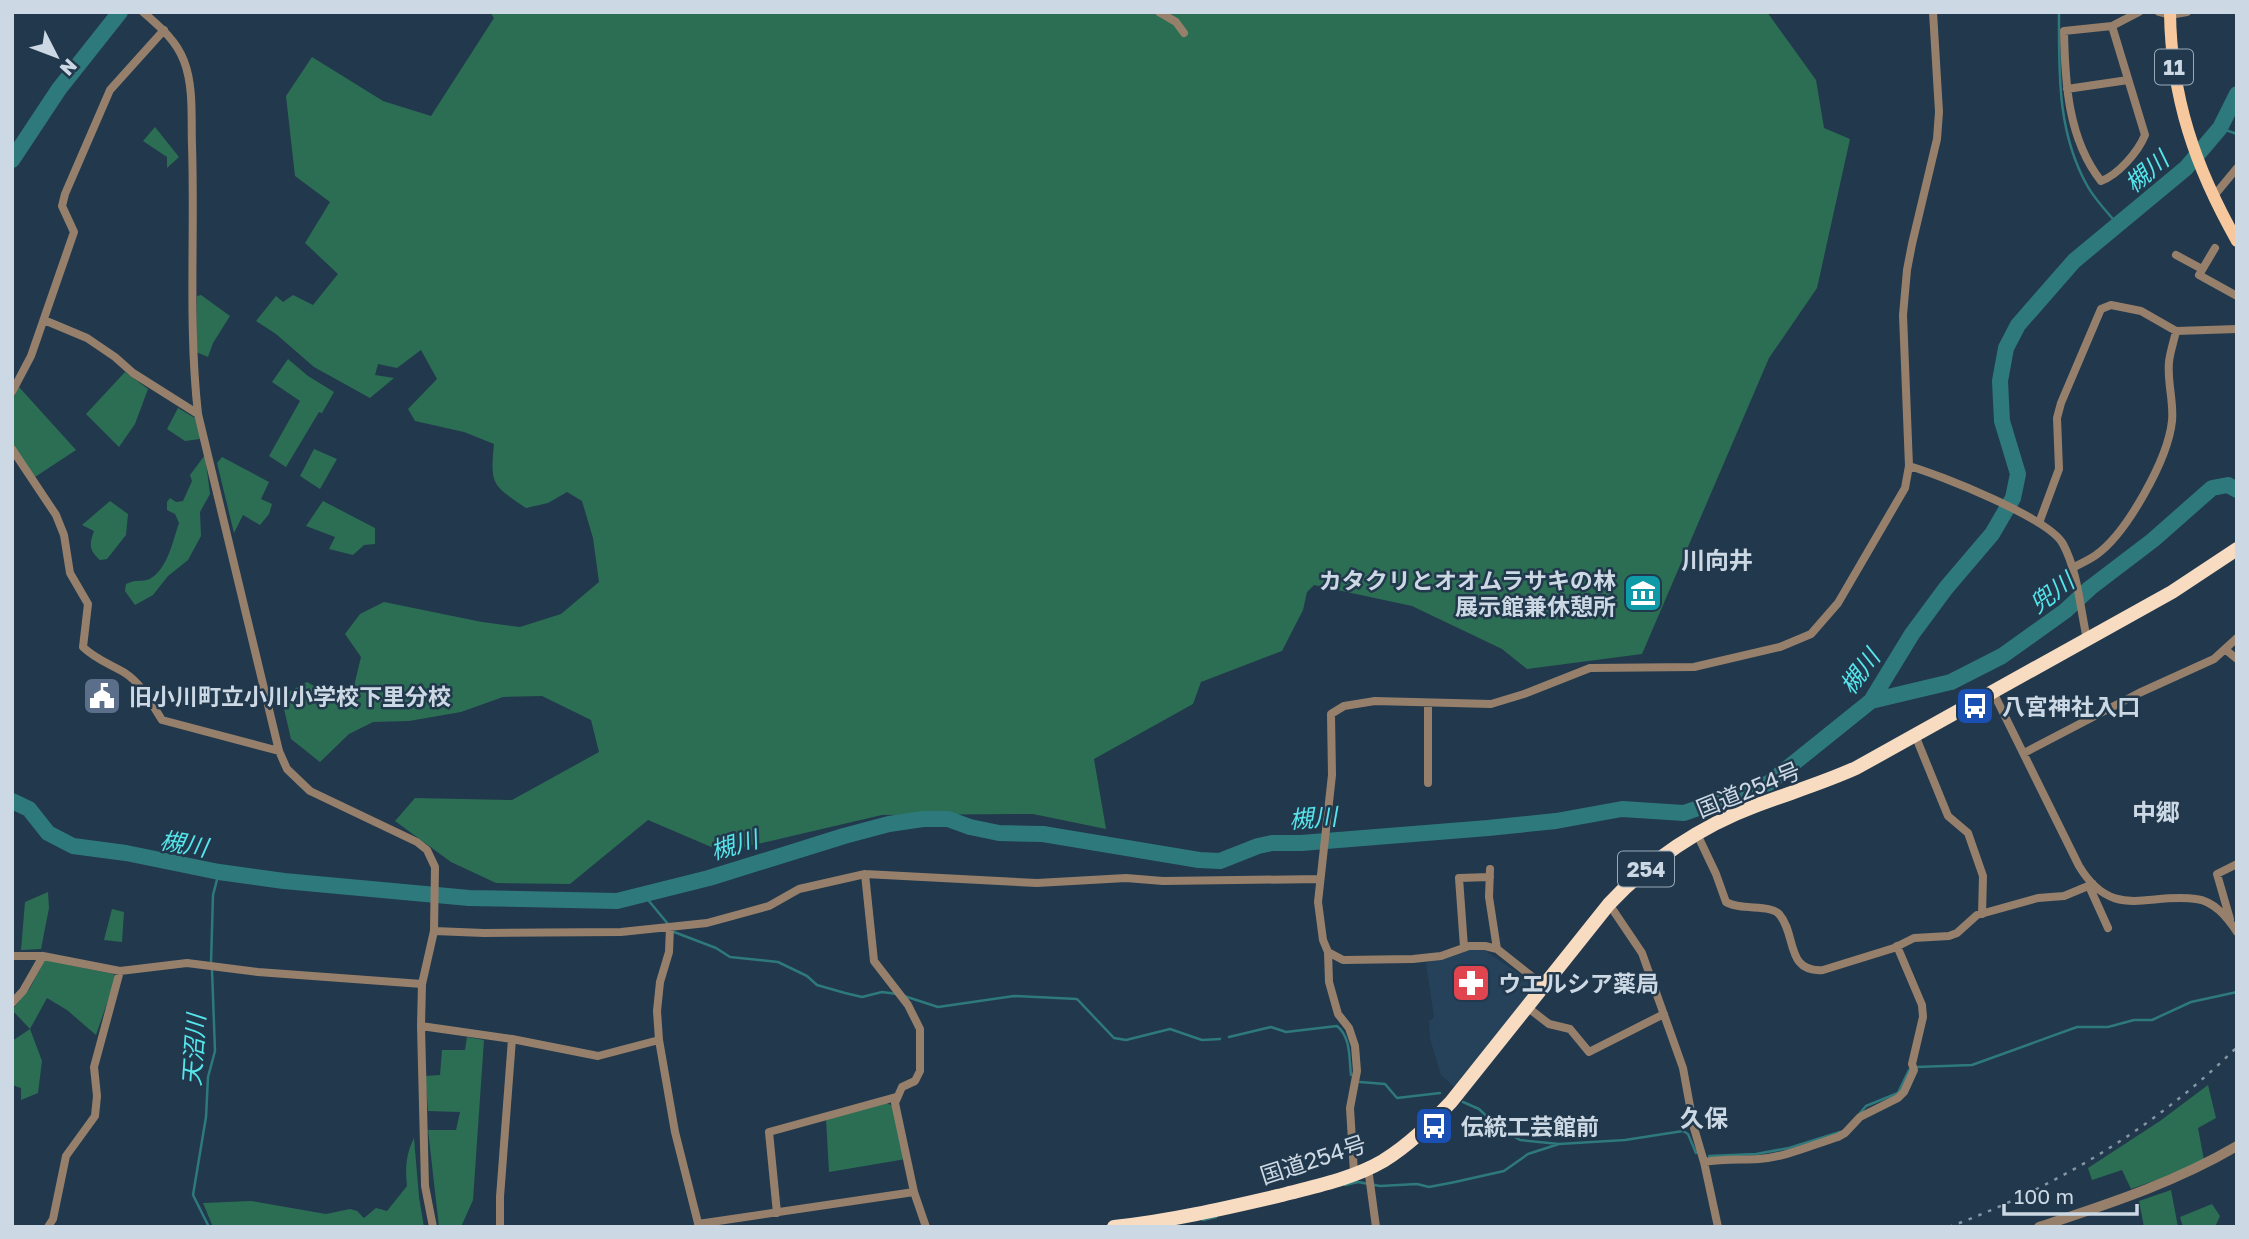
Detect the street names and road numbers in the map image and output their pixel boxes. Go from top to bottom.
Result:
road number: 11 [2155,50,2193,84]
street label: 国道254号 [1692,755,1804,823]
road number: 254 [1618,852,1674,886]
street label: 国道254号 [1256,1129,1370,1189]

